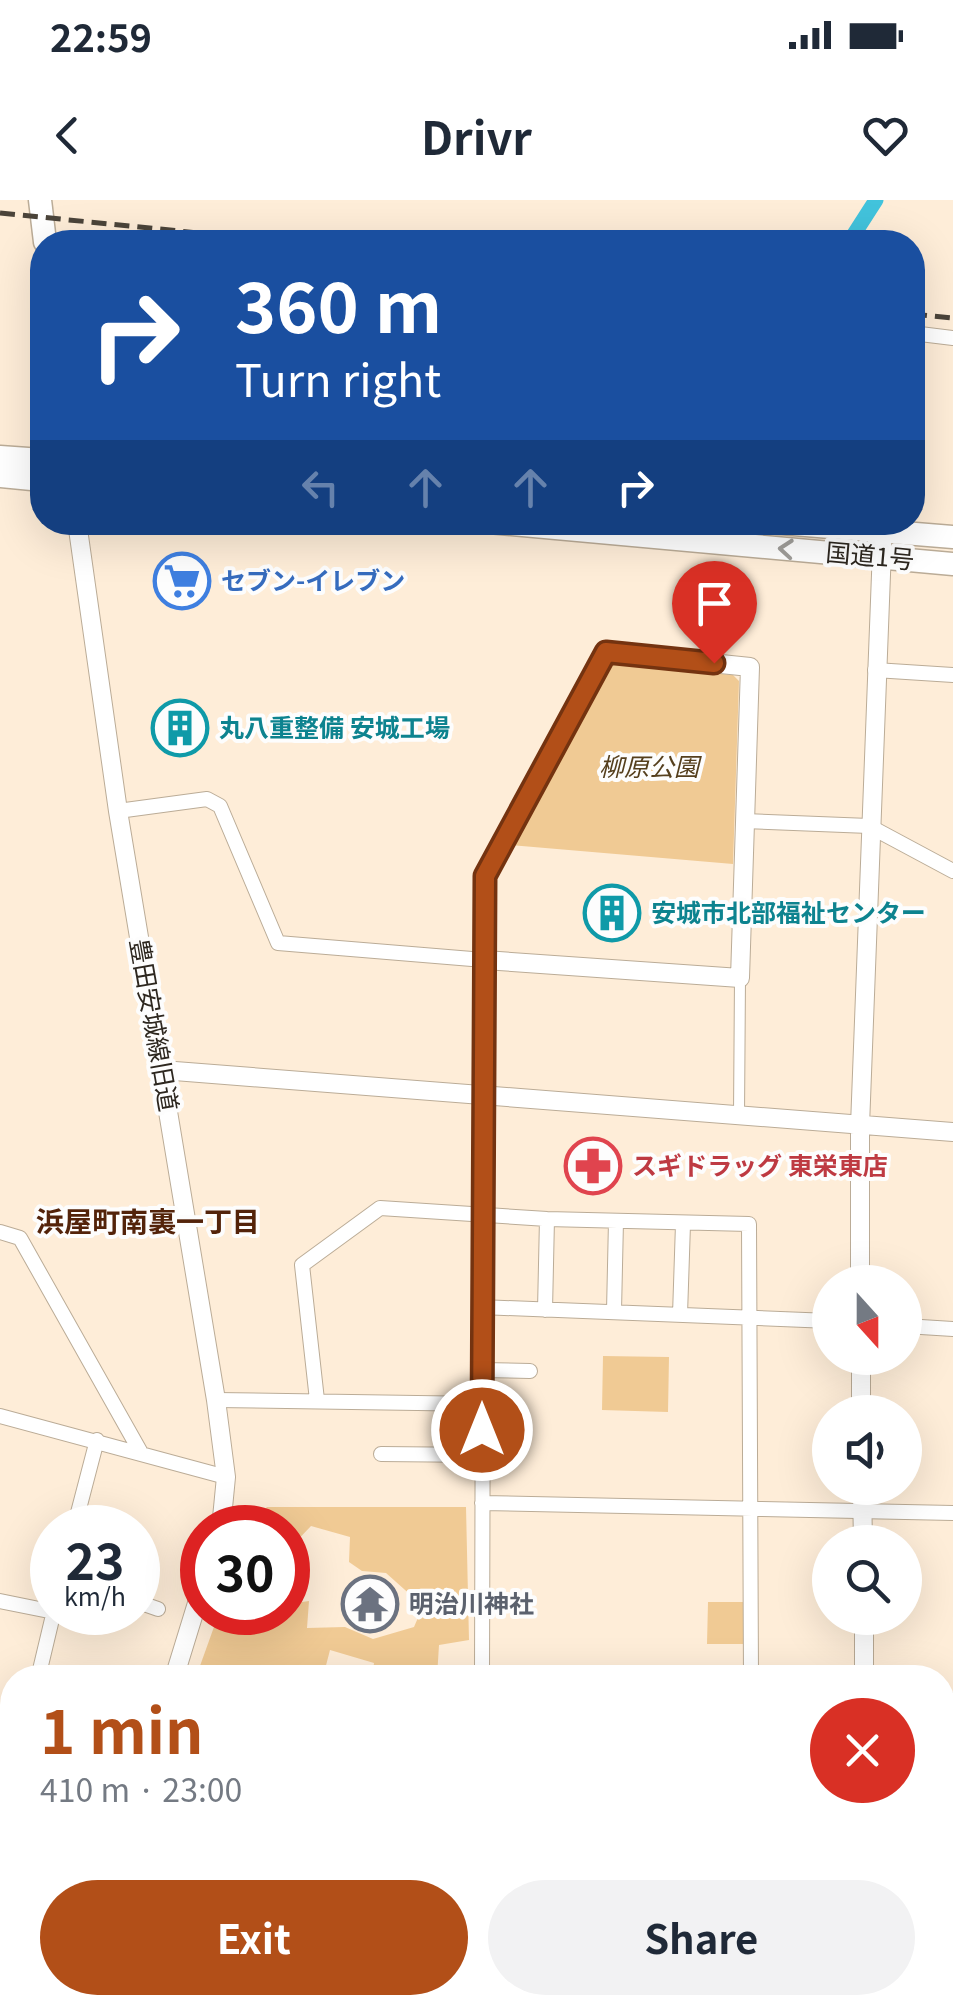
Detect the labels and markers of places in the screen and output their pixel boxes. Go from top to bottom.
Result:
supermarket icon: セブン-イレブン [152,551,212,611]
place label: セブン-イレブン [221,561,405,597]
pin [672,561,757,664]
building icon: 丸八重整備 安城工場 [150,698,210,758]
place label: 丸八重整備 安城工場 [219,708,450,744]
building icon: 安城市北部福祉センター [582,883,642,943]
place label: 安城市北部福祉センター [651,893,926,929]
pharmacy icon: スギドラッグ 東栄東店 [563,1136,623,1196]
place label: スギドラッグ 東栄東店 [632,1146,888,1182]
temple icon: 明治川神社 [340,1574,400,1634]
place label: 明治川神社 [409,1584,534,1620]

